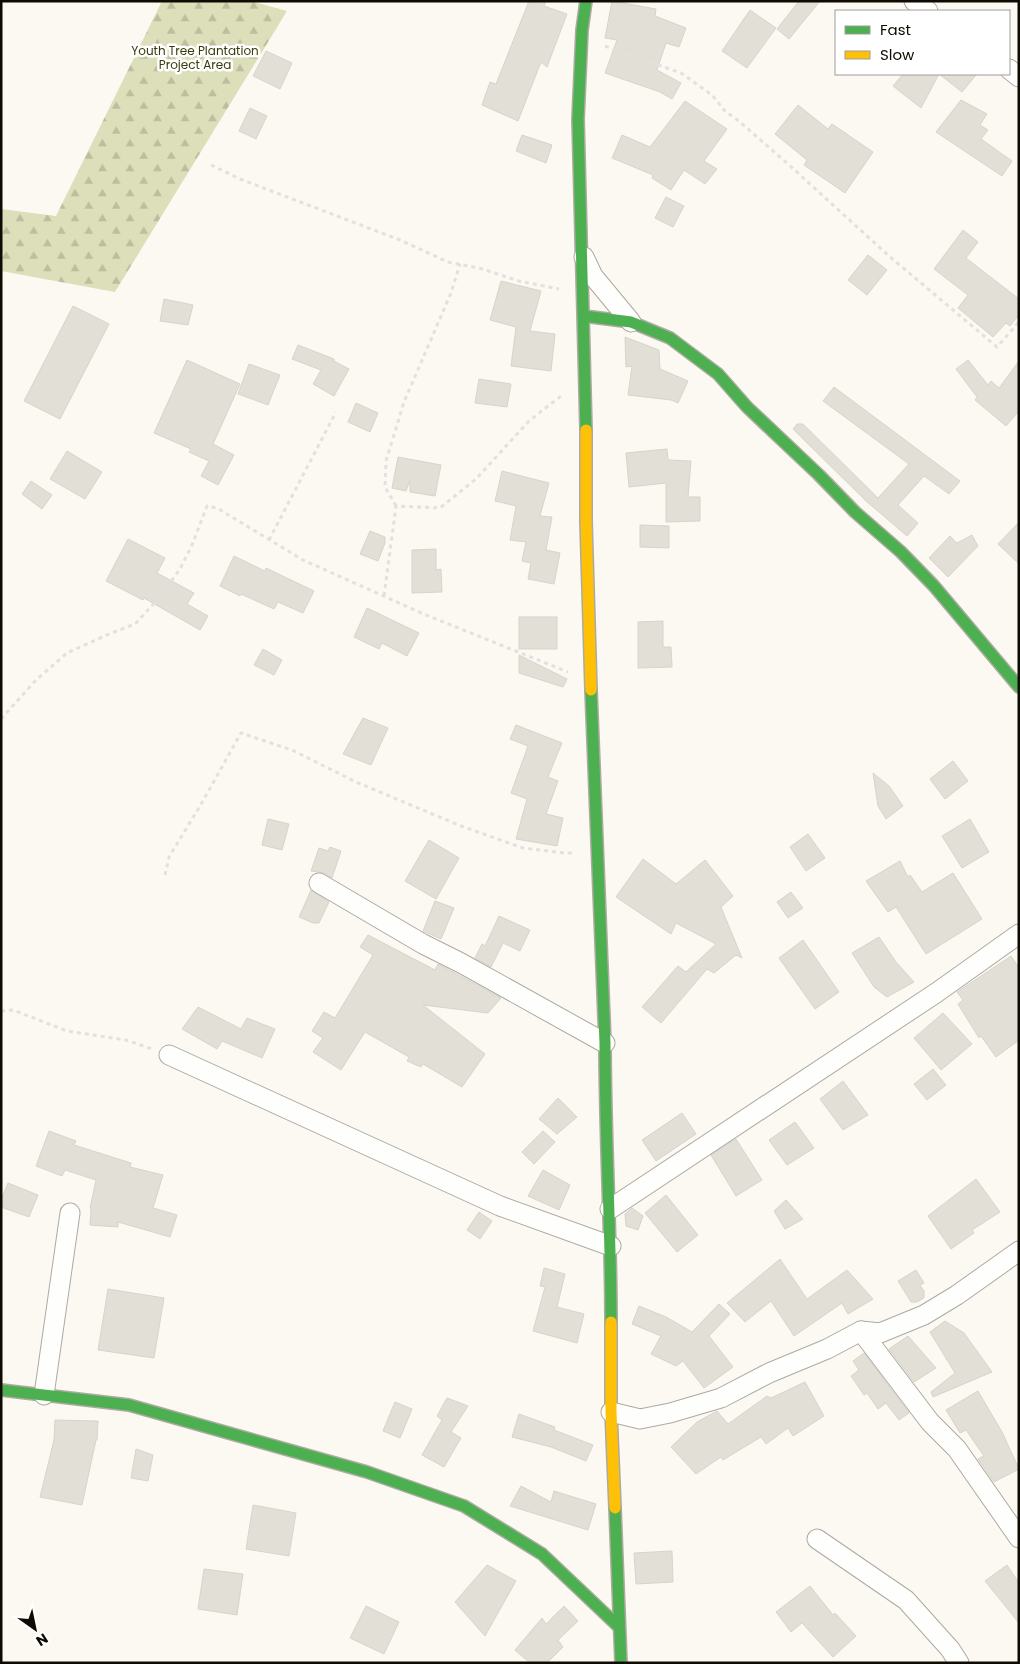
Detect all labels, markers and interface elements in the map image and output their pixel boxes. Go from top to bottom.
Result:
legend [835,10,1010,75]
text: Fast [880,19,911,40]
park label: Youth Tree Plantation Project Area [131,42,259,73]
text: Slow [880,44,915,65]
north arrow [10,1604,60,1654]
text: N [32,1629,52,1651]

